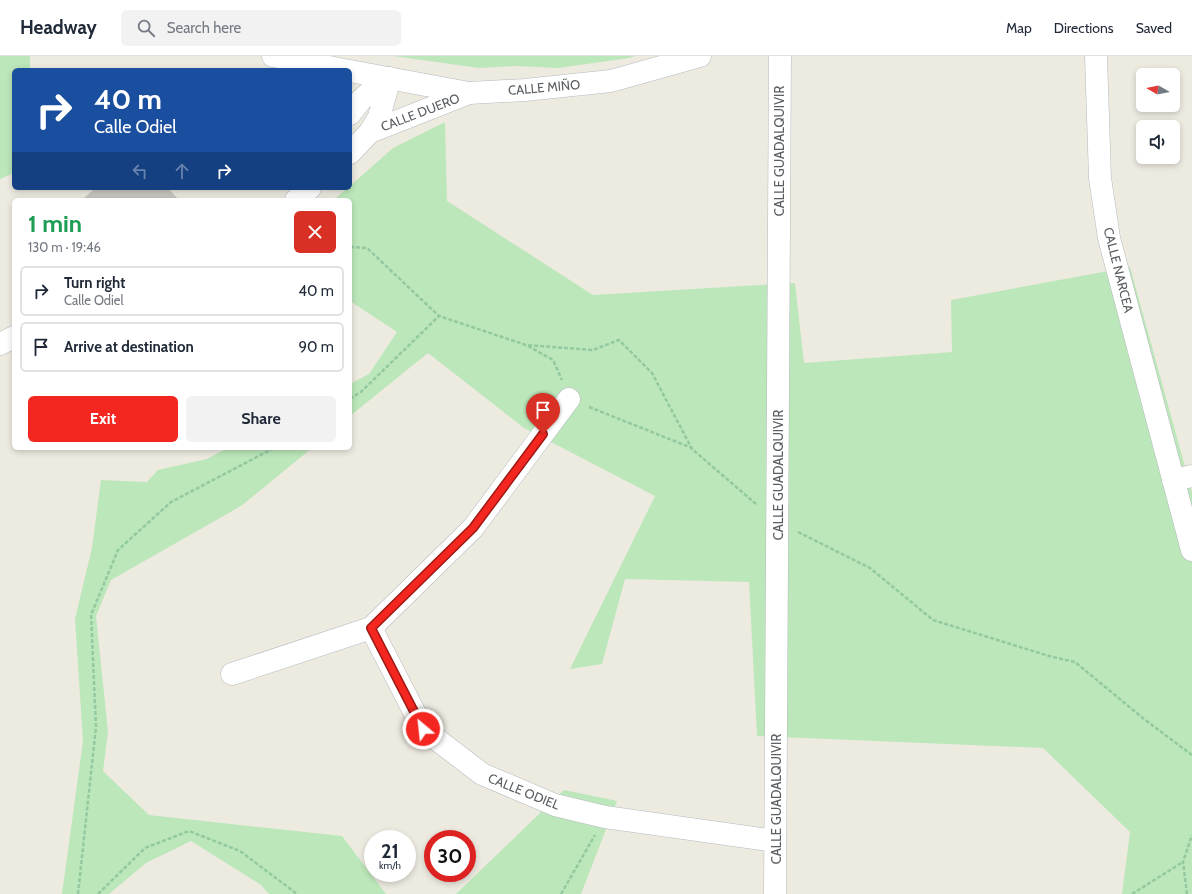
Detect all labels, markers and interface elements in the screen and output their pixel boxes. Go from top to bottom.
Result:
search box [121,10,401,46]
text: Headway [20,16,97,39]
icon: search [135,17,157,39]
text: Search here [167,19,241,37]
text: Map [1006,19,1032,37]
text: Directions [1054,19,1114,37]
text: Saved [1136,19,1172,37]
north arrow [1136,68,1180,112]
map controls [1136,68,1180,164]
street label: CALLE MIÑO [507,76,581,98]
text: 40 m [94,82,162,116]
icon: right [28,84,80,136]
street label: CALLE GUADALQUIVIR [771,86,787,216]
street label: CALLE DUERO [378,90,462,134]
text: Calle Odiel [94,116,176,138]
button: sound [1136,120,1180,164]
icon: left [129,160,151,182]
icon: ahead [171,160,193,182]
icon: right [213,160,235,182]
text: 1 min [28,209,82,238]
button: close [294,211,336,253]
street label: CALLE NARCEA [1101,226,1137,314]
text: 130 m · 19:46 [28,239,101,255]
text: Turn right [64,274,125,292]
icon: right [30,280,52,302]
text: 40 m [298,282,334,300]
text: Calle Odiel [64,292,124,308]
icon: arrive [30,336,52,358]
text: Arrive at destination [64,338,194,356]
text: 90 m [298,338,334,356]
pin [526,393,560,434]
button: Exit [28,396,178,442]
button: Share [186,396,336,442]
icon: arrive [532,399,554,421]
street label: CALLE GUADALQUIVIR [770,410,786,540]
position arrow [402,708,444,750]
street label: CALLE GUADALQUIVIR [768,734,784,864]
street label: CALLE ODIEL [486,769,563,813]
speed limit sign: 30 [424,830,476,882]
text: 21 [381,839,399,863]
text: km/h [379,859,401,872]

